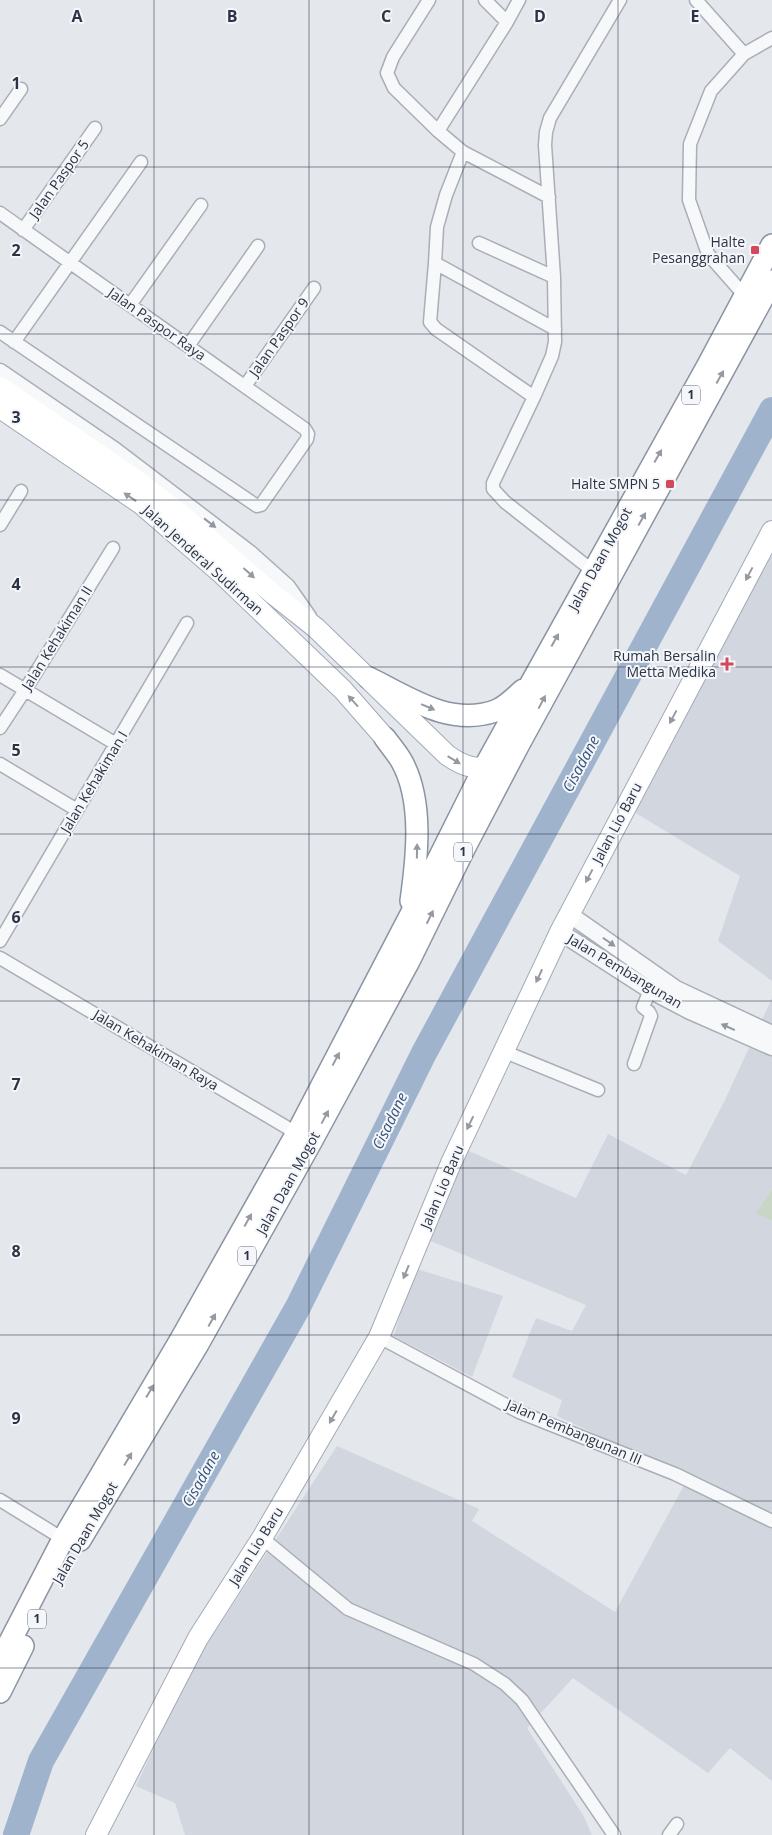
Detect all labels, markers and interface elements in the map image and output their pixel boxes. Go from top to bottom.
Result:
text: A [71,5,83,27]
text: B [227,5,237,27]
text: C [381,5,391,27]
text: D [534,5,546,27]
text: E [691,5,700,27]
text: 1 [11,72,21,94]
street label: Jalan Paspor 5 [23,135,93,224]
place label: Halte Pesanggrahan [652,232,745,267]
text: 2 [11,239,21,261]
marker: Halte Pesanggrahan [749,244,761,256]
street label: Jalan Paspor Raya [103,282,210,365]
street label: Jalan Paspor 9 [243,293,313,382]
one-way arrow [716,370,724,384]
road number: 1 [682,386,700,404]
text: 3 [11,406,21,428]
one-way arrow [653,449,662,462]
place label: Halte SMPN 5 [571,474,660,493]
marker: Halte SMPN 5 [664,478,676,490]
one-way arrow [123,492,137,502]
street label: Jalan Jenderal Sudirman [138,499,268,619]
street label: Jalan Daan Mogot [562,504,636,615]
one-way arrow [638,512,646,527]
one-way arrow [203,517,216,528]
one-way arrow [745,566,753,581]
one-way arrow [243,567,255,579]
text: 4 [11,573,21,595]
street label: Jalan Kehakiman II [16,582,96,695]
one-way arrow [551,633,559,647]
place label: Rumah Bersalin Metta Medika [613,646,716,681]
marker: Rumah Bersalin Metta Medika [720,657,734,671]
one-way arrow [538,695,547,708]
one-way arrow [347,696,359,708]
one-way arrow [421,704,435,712]
one-way arrow [669,710,677,724]
street label: Jalan Kehakiman I [55,727,131,838]
water label: Cisadane [557,732,603,795]
text: 5 [11,739,21,761]
one-way arrow [447,755,460,764]
street label: Jalan Lio Baru [586,779,646,868]
one-way arrow [413,842,421,858]
road number: 1 [454,842,472,862]
one-way arrow [585,869,593,883]
text: 6 [11,906,21,928]
one-way arrow [427,910,435,924]
street label: Jalan Pembangunan [563,928,686,1012]
one-way arrow [602,937,616,947]
one-way arrow [535,969,543,983]
street label: Jalan Kehakiman Raya [88,1004,222,1095]
one-way arrow [721,1023,735,1031]
one-way arrow [332,1052,340,1067]
text: 7 [11,1073,21,1095]
water label: Cisadane [367,1088,412,1152]
one-way arrow [320,1110,329,1123]
one-way arrow [466,1116,474,1130]
street label: Jalan Daan Mogot [250,1128,324,1239]
street label: Jalan Lio Baru [415,1142,468,1233]
one-way arrow [244,1212,252,1227]
text: 8 [11,1240,21,1262]
road number: 1 [238,1246,256,1266]
one-way arrow [402,1265,410,1280]
one-way arrow [207,1313,216,1327]
one-way arrow [146,1385,155,1398]
street label: Jalan Pembangunan III [502,1394,645,1469]
text: 9 [11,1407,21,1429]
one-way arrow [328,1410,337,1423]
water label: Cisadane [177,1447,224,1510]
one-way arrow [123,1453,132,1466]
street label: Jalan Daan Mogot [47,1478,122,1589]
street label: Jalan Lio Baru [223,1503,287,1590]
road number: 1 [28,1610,46,1628]

